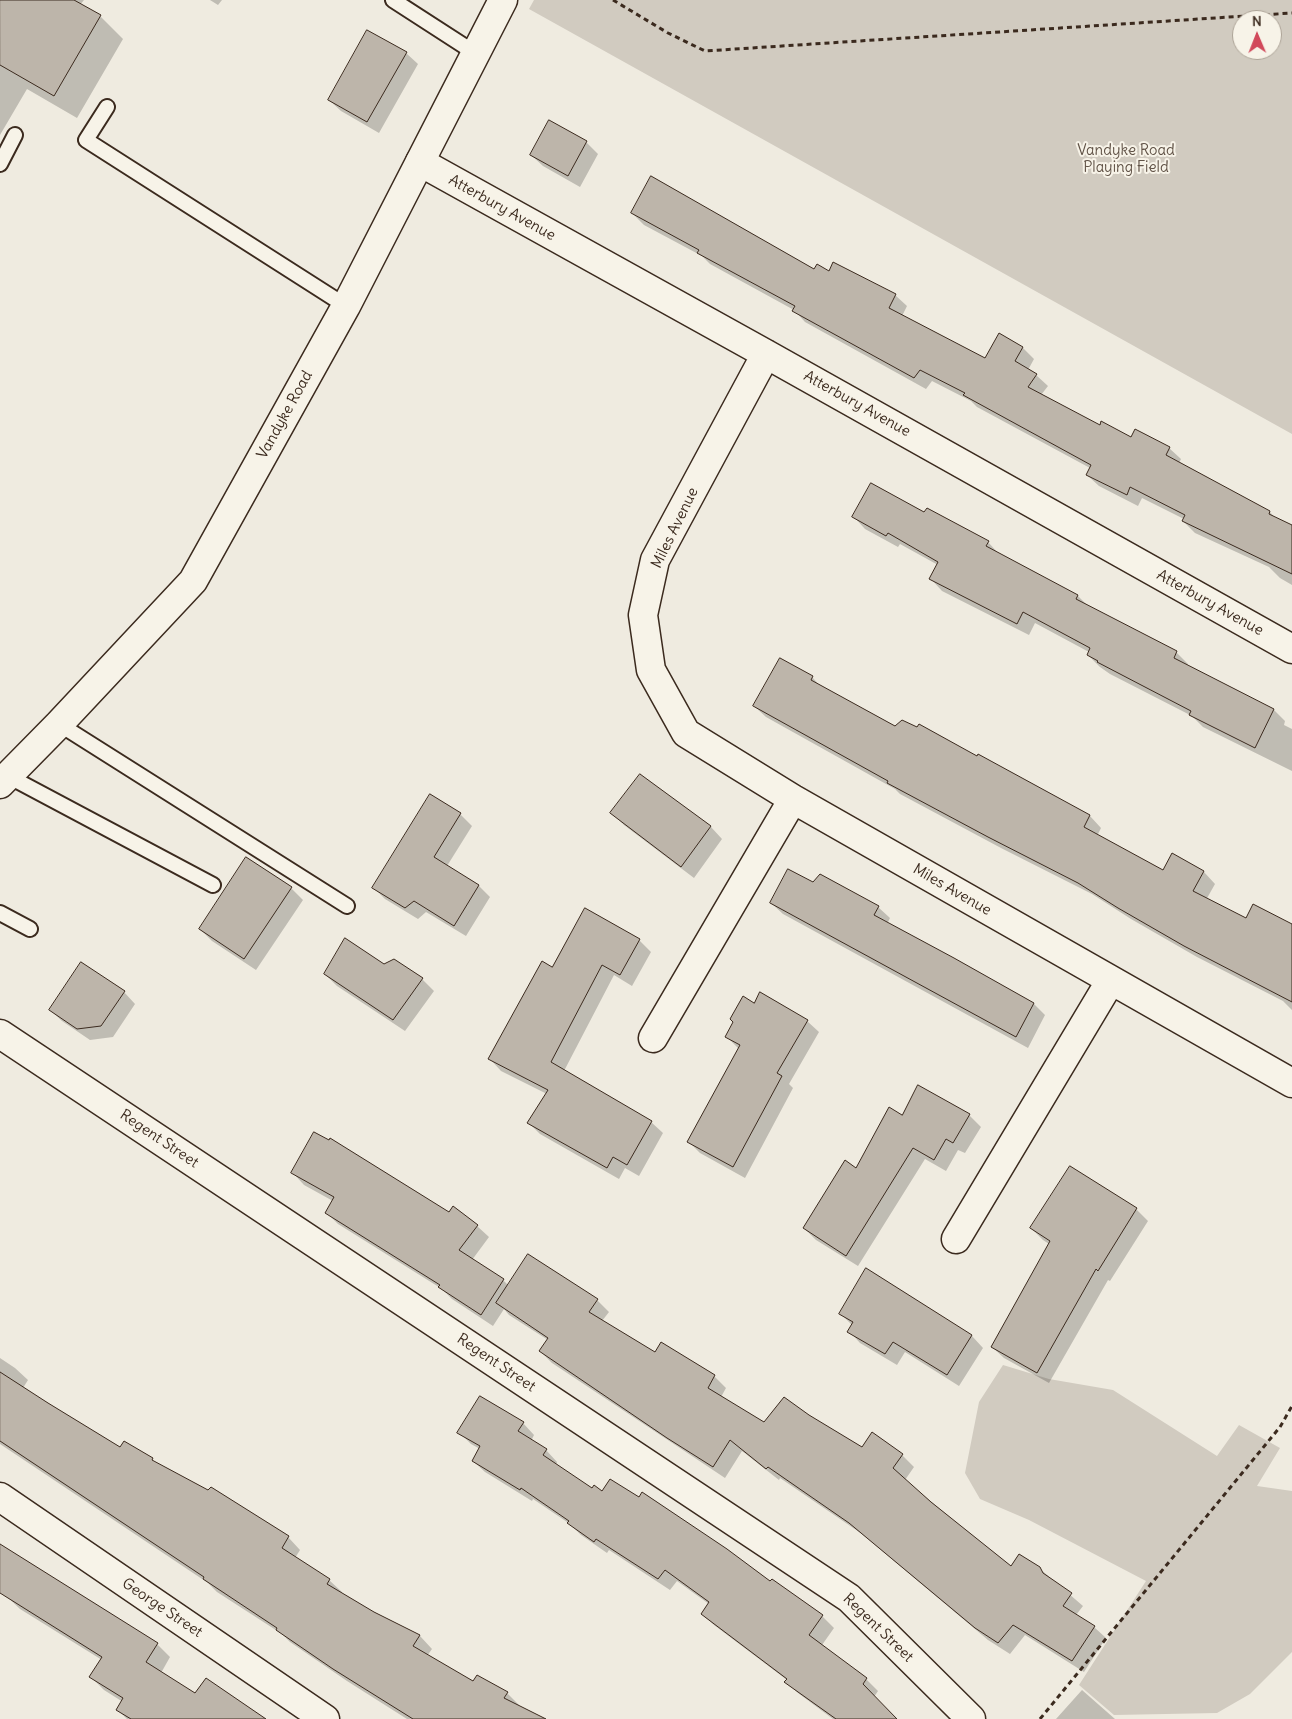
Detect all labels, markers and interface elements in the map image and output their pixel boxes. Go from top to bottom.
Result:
north arrow [1232,10,1282,60]
text: N [1252,12,1262,30]
park label: Vandyke Road Playing Field [1077,142,1175,177]
street label: Atterbury Avenue [446,171,558,245]
street label: Atterbury Avenue [801,367,913,441]
street label: Vandyke Road [253,368,317,462]
street label: Miles Avenue [648,485,702,571]
street label: Atterbury Avenue [1154,566,1266,640]
street label: Miles Avenue [910,860,994,920]
street label: Regent Street [116,1106,202,1172]
street label: Regent Street [453,1330,539,1396]
street label: George Street [118,1574,206,1642]
street label: Regent Street [839,1590,917,1666]

